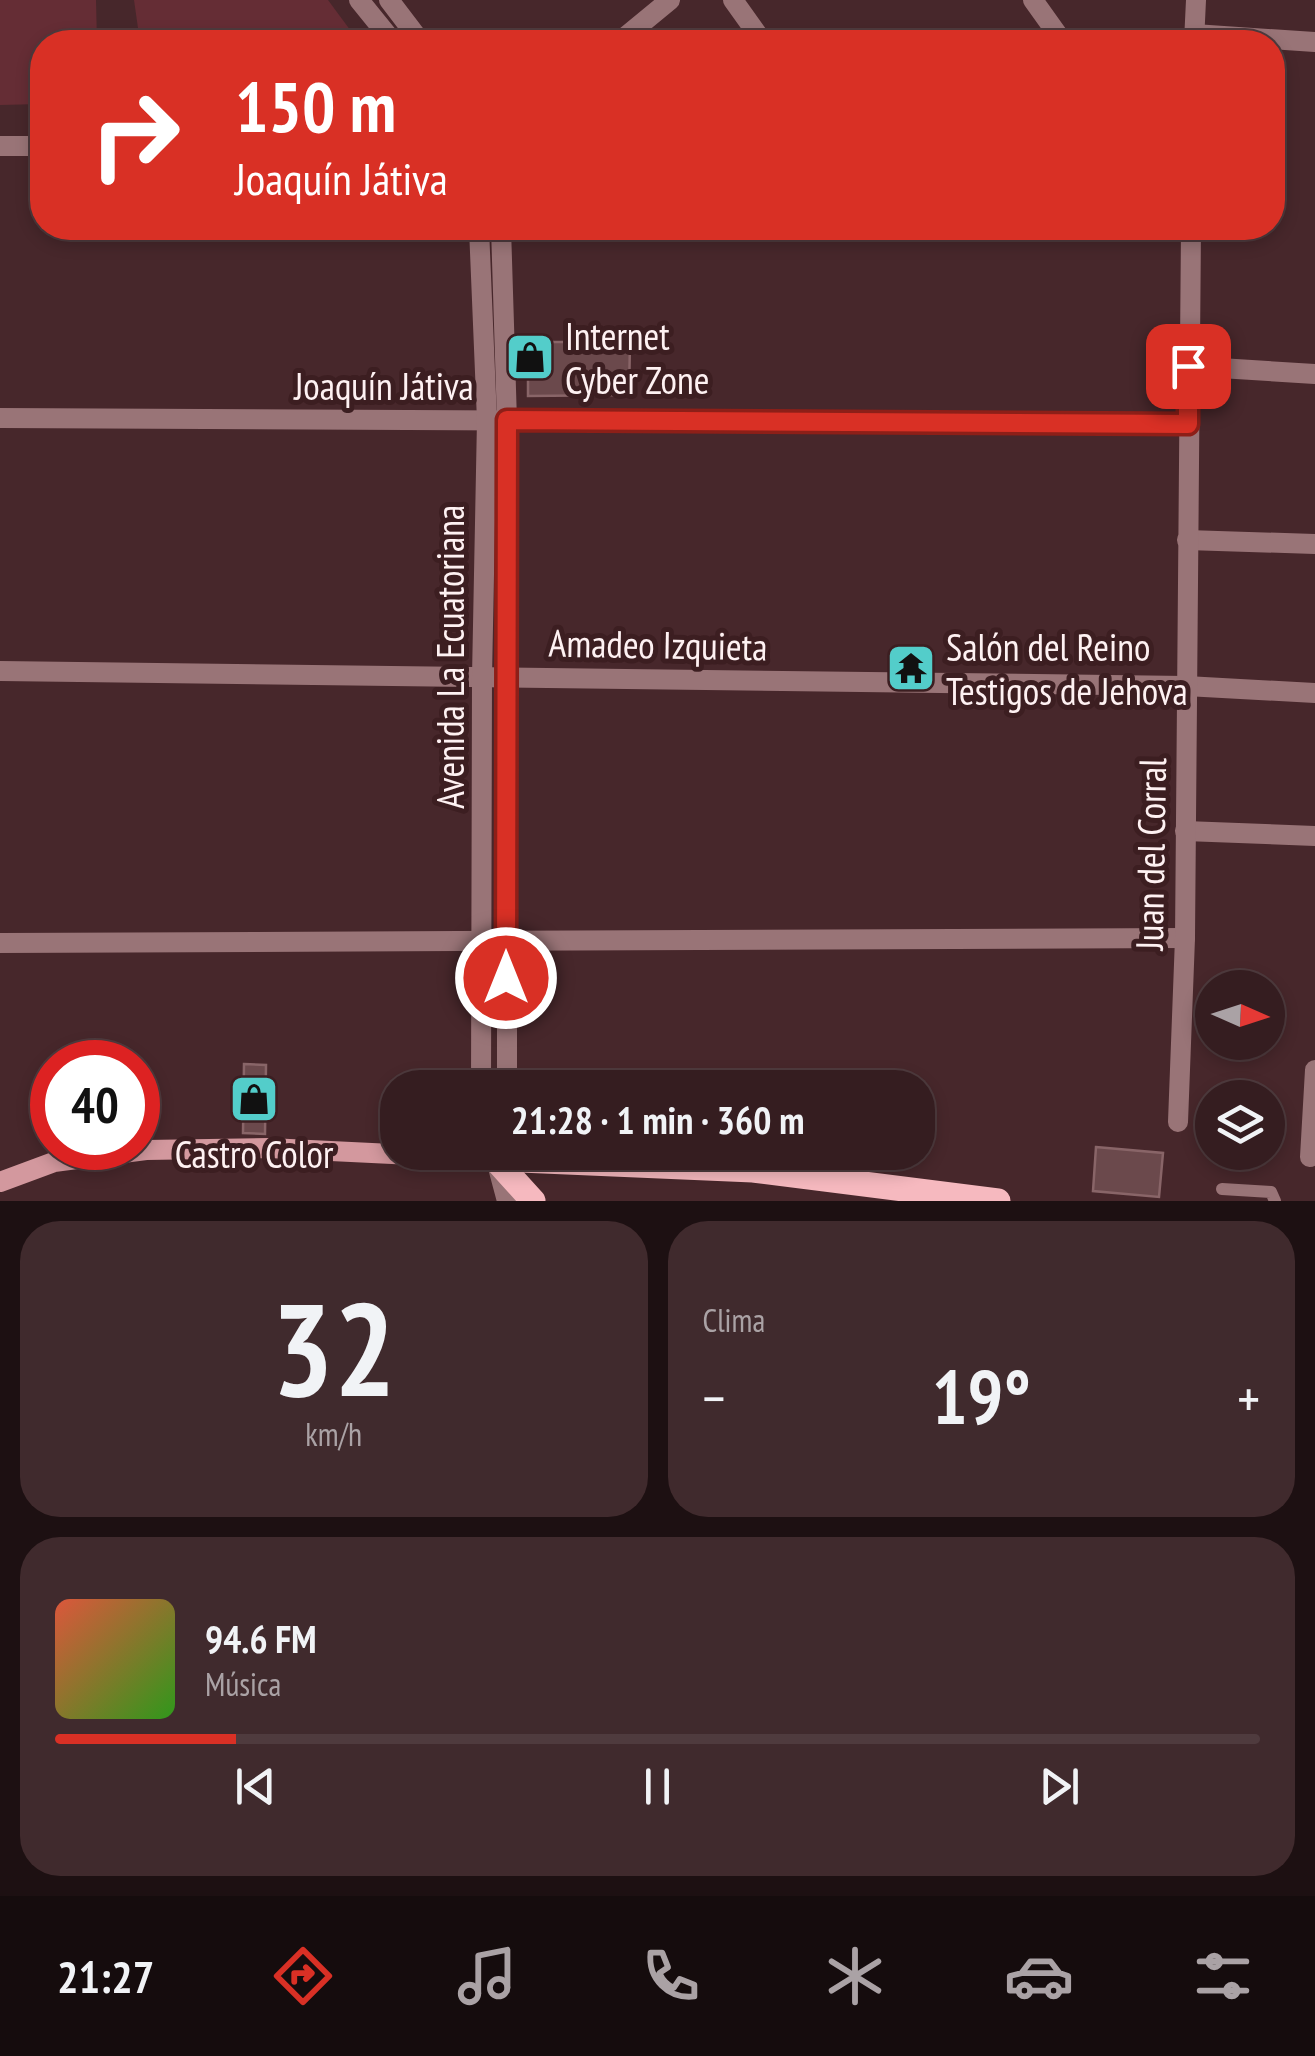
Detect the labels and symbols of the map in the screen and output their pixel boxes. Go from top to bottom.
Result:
place label: Internet Cyber Zone [565,311,709,404]
pin [1146,324,1231,409]
shop icon: Internet Cyber Zone [504,331,556,383]
street label: Joaquín Játiva [293,361,474,410]
street label: Avenida La Ecuatoriana [425,505,474,809]
street label: Amadeo Izquieta [548,618,768,670]
place label: Salón del Reino Testigos de Jehova [946,622,1188,715]
temple icon: Salón del Reino Testigos de Jehova [885,642,937,694]
street label: Juan del Corral [1124,757,1176,952]
position arrow [454,926,558,1030]
north arrow [1195,970,1285,1060]
speed limit sign: 40 [30,1040,160,1170]
shop icon: Castro Color [228,1073,280,1125]
place label: Castro Color [175,1129,334,1178]

